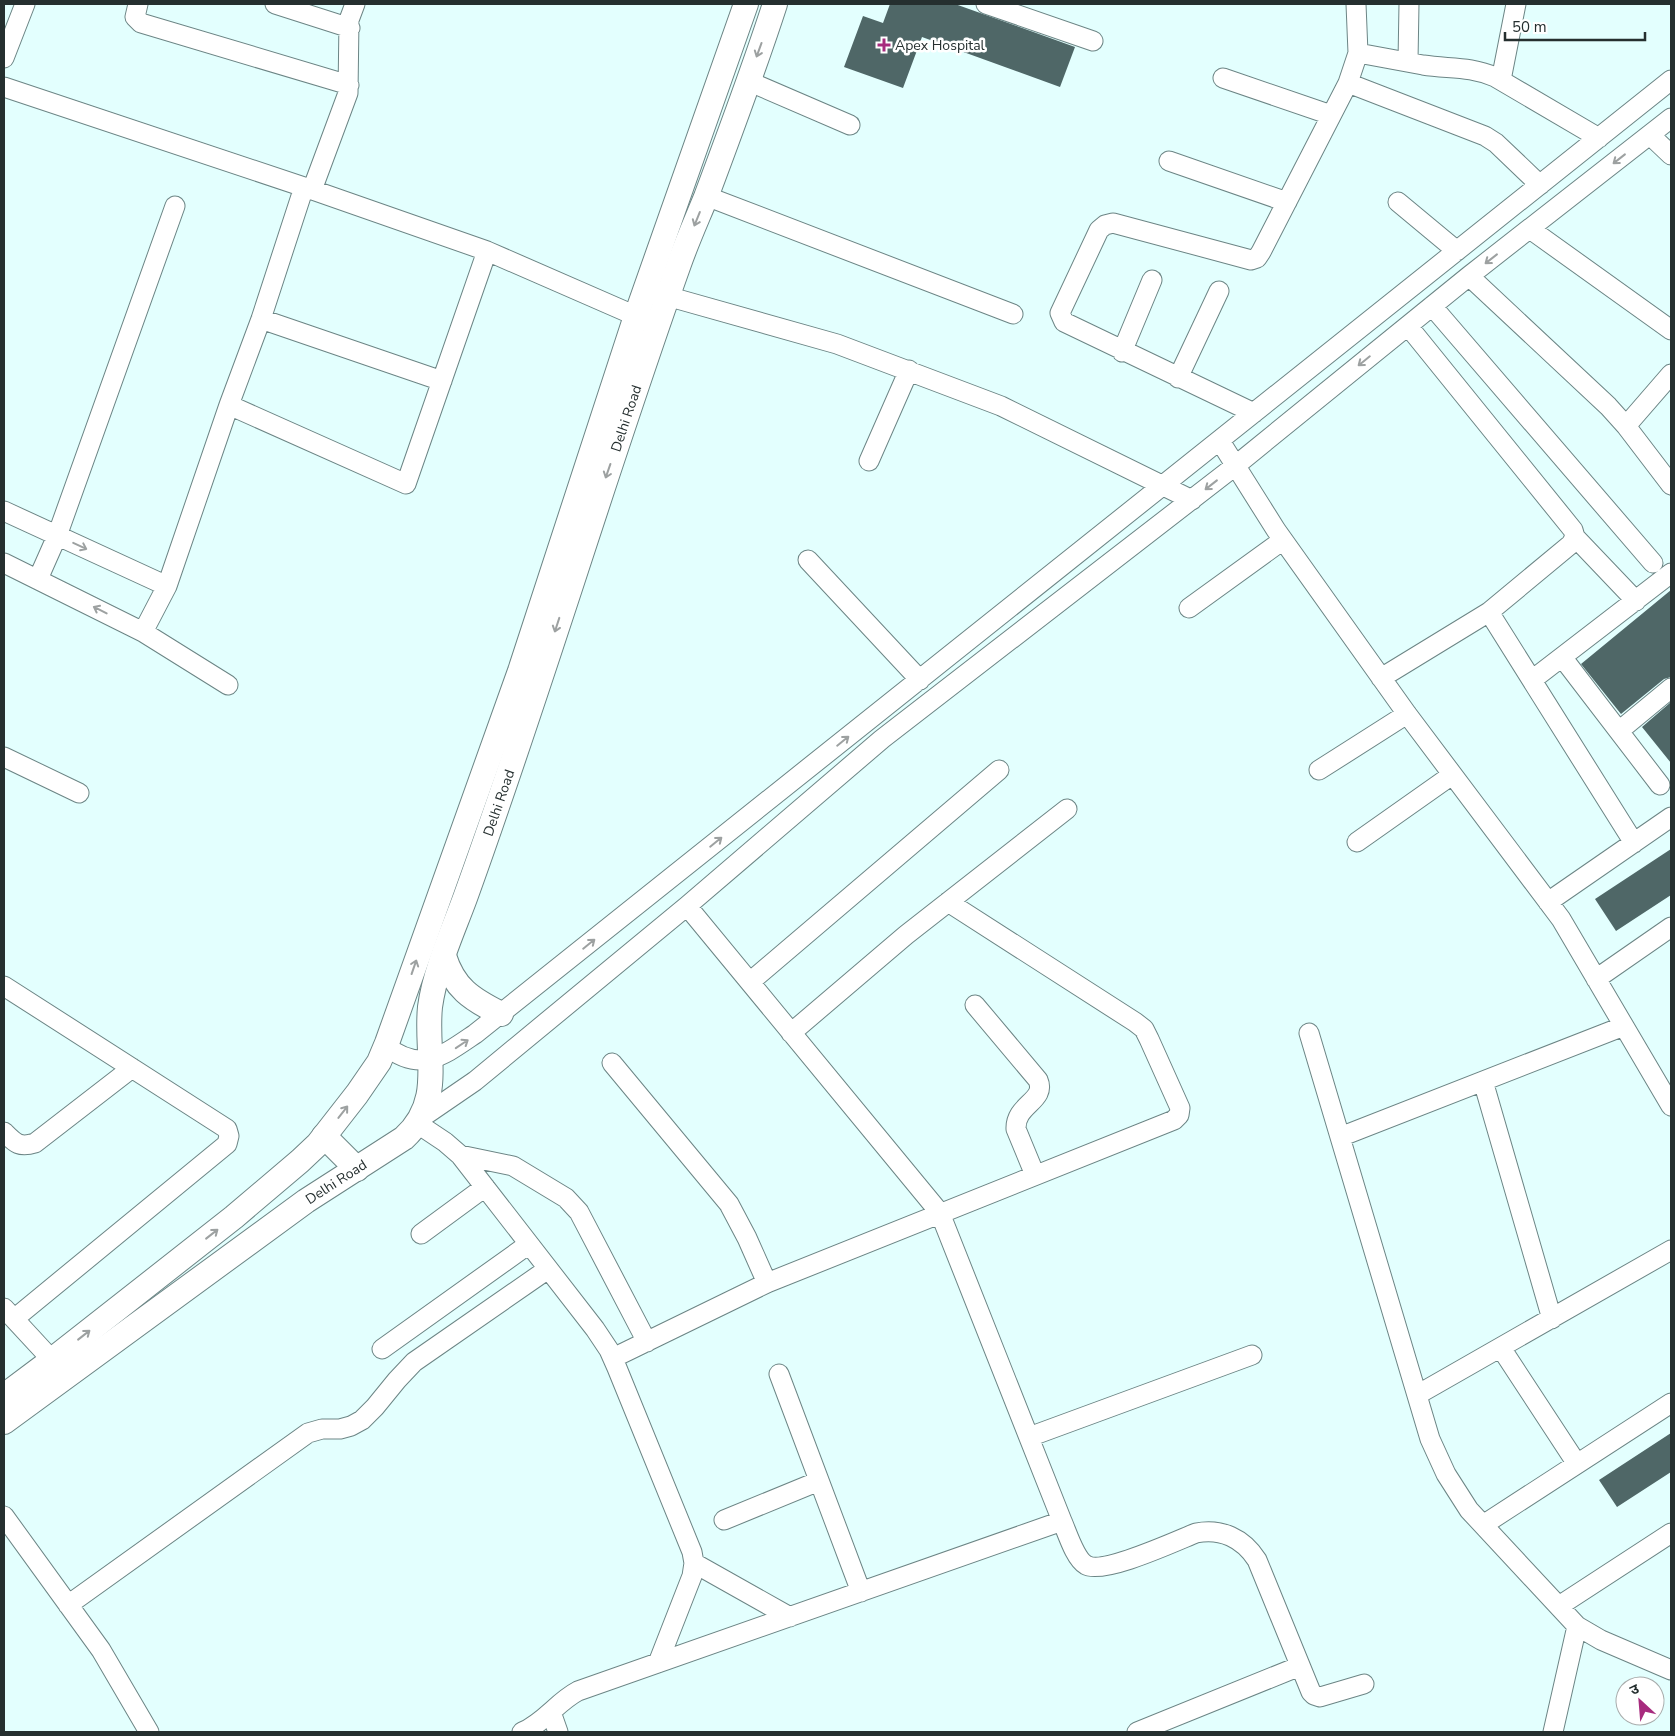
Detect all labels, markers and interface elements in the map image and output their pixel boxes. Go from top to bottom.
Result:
scale bar [1505,10,1645,42]
text: 50 m [1512,17,1547,37]
place label: Apex Hospital [895,36,986,55]
marker: Apex Hospital [877,38,891,52]
one-way arrow [754,42,763,57]
one-way arrow [1613,154,1626,165]
one-way arrow [691,211,701,226]
one-way arrow [1484,254,1498,264]
one-way arrow [1358,355,1371,367]
street label: Delhi Road [606,383,646,454]
one-way arrow [603,463,613,479]
one-way arrow [1204,479,1217,490]
one-way arrow [72,542,87,552]
one-way arrow [93,605,108,614]
one-way arrow [552,617,562,633]
one-way arrow [837,735,850,746]
street label: Delhi Road [479,767,519,839]
one-way arrow [710,837,723,848]
one-way arrow [583,938,596,949]
one-way arrow [410,960,419,976]
one-way arrow [454,1039,468,1049]
one-way arrow [337,1106,348,1119]
street label: Delhi Road [302,1155,371,1209]
one-way arrow [205,1229,218,1240]
one-way arrow [78,1330,91,1341]
north arrow [1615,1676,1665,1726]
text: उ [1627,1679,1643,1700]

